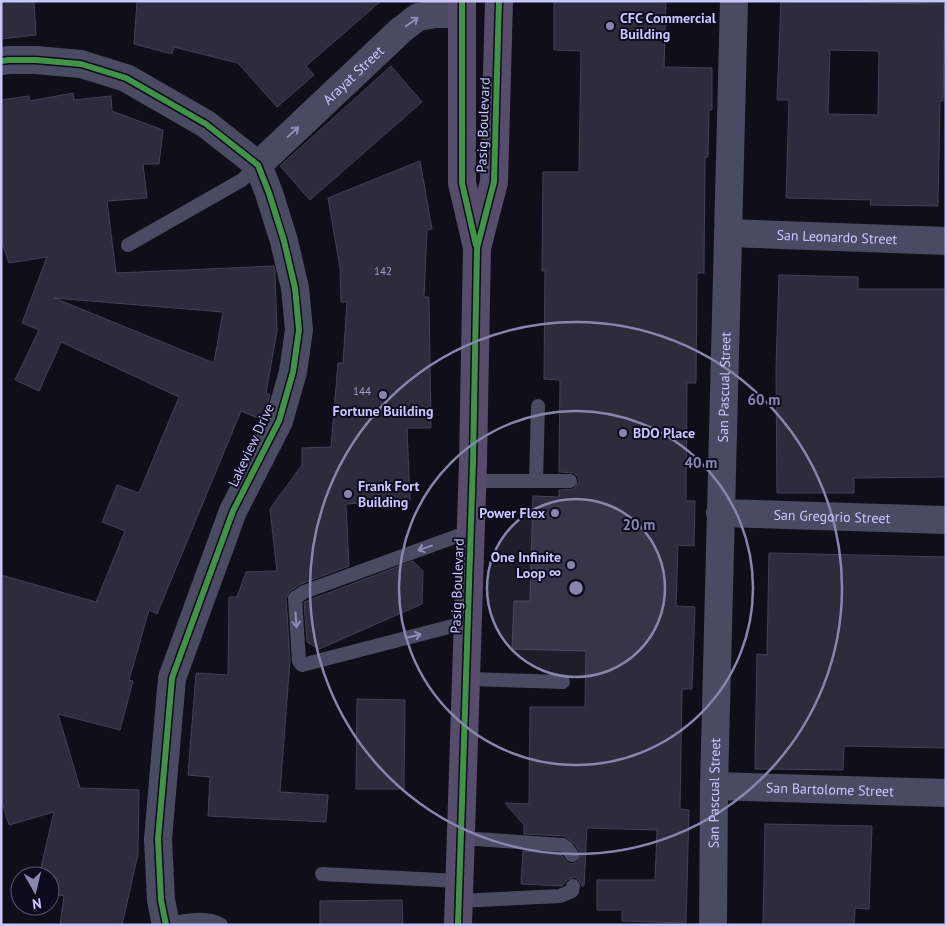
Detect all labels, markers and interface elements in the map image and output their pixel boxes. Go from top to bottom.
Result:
place label: CFC Commercial Building [620,9,717,43]
one-way arrow [405,17,419,27]
marker: CFC Commercial Building [604,20,616,32]
street label: Arayat Street [319,42,388,108]
street label: Pasig Boulevard [472,77,494,173]
one-way arrow [287,126,300,138]
street label: San Leonardo Street [776,226,898,248]
house number: 142 [374,264,392,278]
street label: San Pascual Street [714,331,735,443]
house number: 144 [353,384,371,398]
marker: Fortune Building [377,389,389,401]
text: 60 m [748,390,780,409]
street label: Lakeview Drive [224,401,278,489]
place label: Fortune Building [333,402,433,420]
place label: BDO Place [633,424,695,442]
marker: BDO Place [617,427,629,439]
text: 40 m [685,453,717,472]
place label: Frank Fort Building [358,477,420,511]
marker: Frank Fort Building [342,488,354,500]
place label: Power Flex [479,504,546,522]
street label: San Gregorio Street [773,506,891,527]
marker: Power Flex [549,507,561,519]
text: 20 m [623,515,655,534]
street label: Pasig Boulevard [446,538,468,634]
one-way arrow [418,544,434,553]
place label: One Infinite Loop ∞ [491,548,561,582]
marker: One Infinite Loop ∞ [565,559,577,571]
centre of rings [567,579,585,597]
one-way arrow [292,612,301,628]
one-way arrow [406,631,422,640]
street label: San Pascual Street [705,737,724,848]
street label: San Bartolome Street [766,779,894,800]
north arrow [10,866,60,916]
text: N [31,894,43,913]

